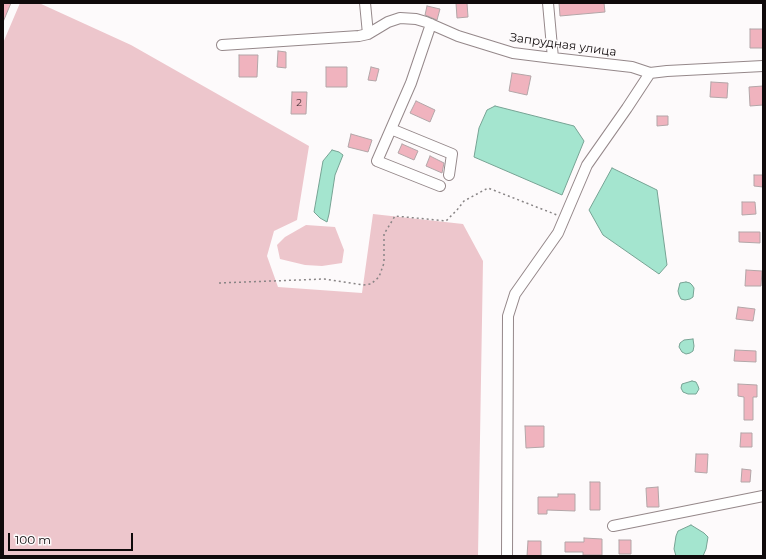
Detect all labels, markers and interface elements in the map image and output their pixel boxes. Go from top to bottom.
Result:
street label: Запрудная улица [509,30,617,60]
house number: 2 [296,97,302,109]
scale bar [10,525,135,551]
text: 100 m [15,532,51,547]

